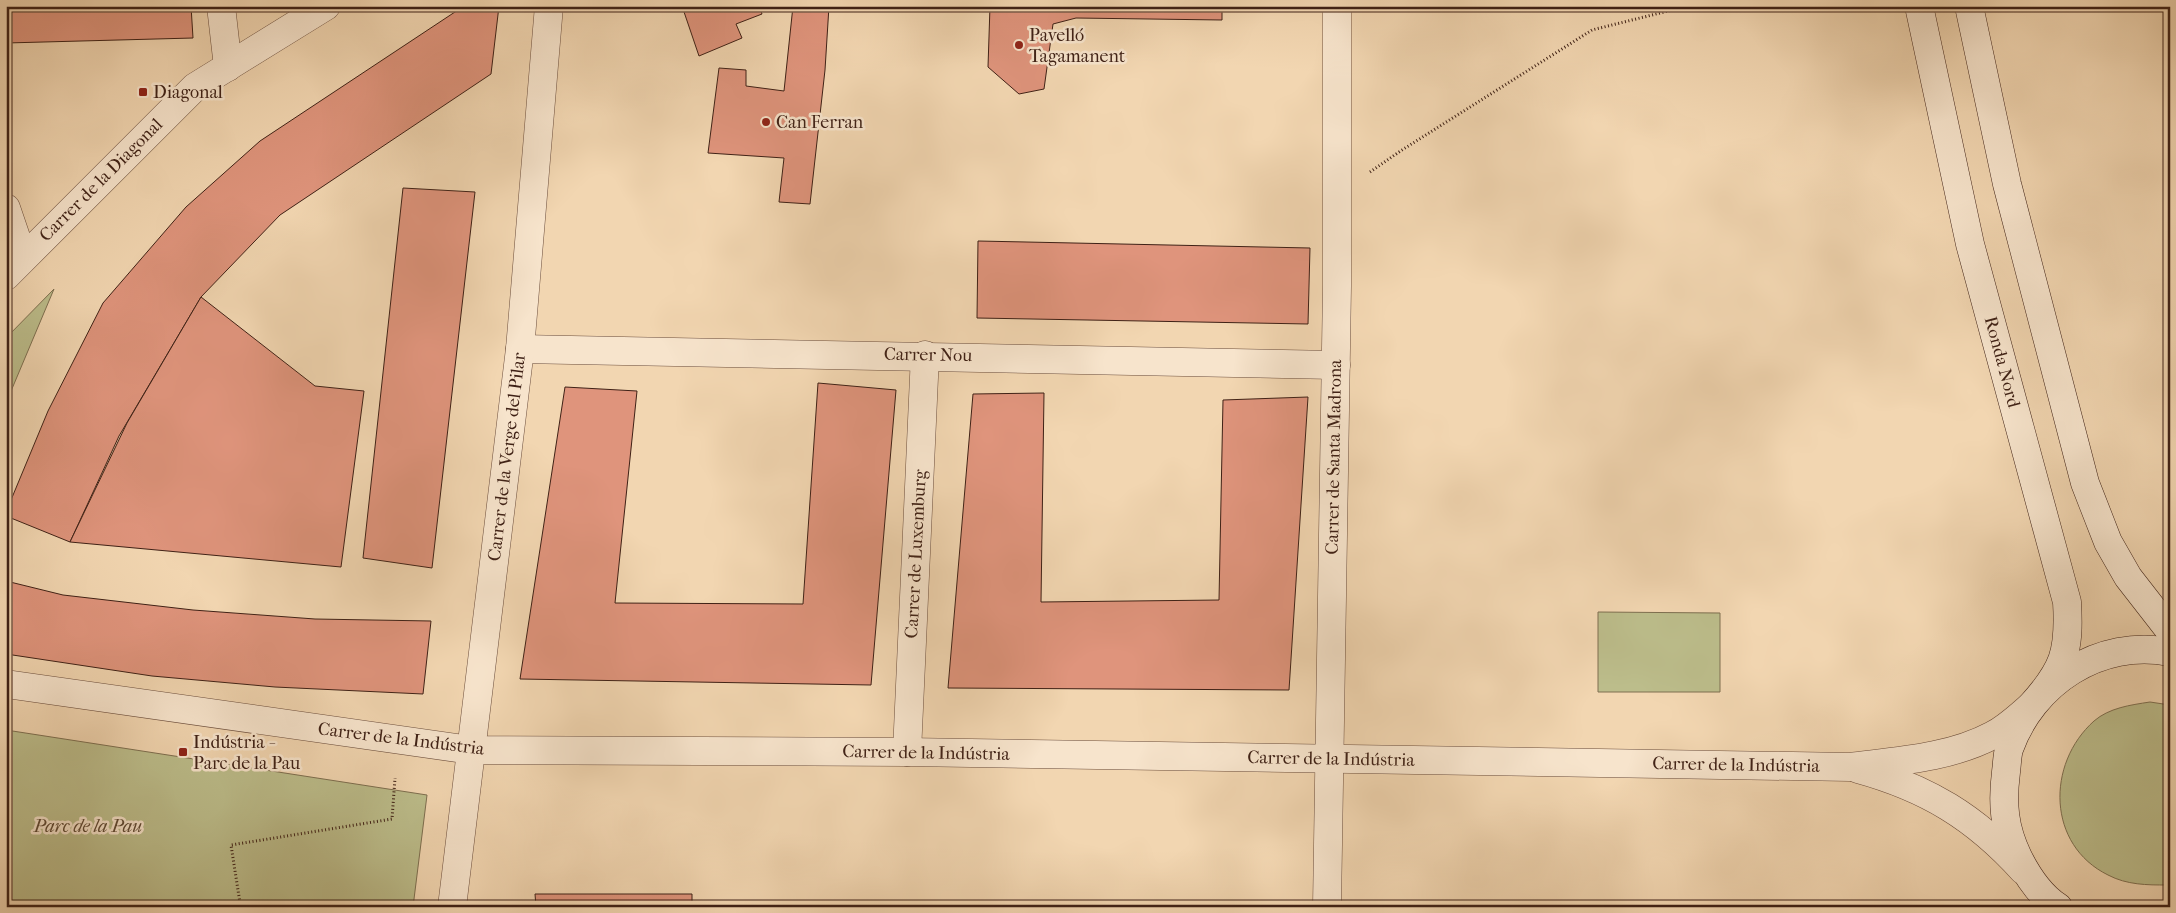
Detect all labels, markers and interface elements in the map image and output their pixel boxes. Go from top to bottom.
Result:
place label: Pavelló Tagamanent [1029,25,1126,67]
marker: Pavelló Tagamanent [1013,39,1025,51]
place label: Diagonal [153,82,223,103]
marker: Diagonal [137,86,149,98]
place label: Can Ferran [776,112,864,133]
street label: Carrer de la Diagonal [35,114,167,246]
marker: Can Ferran [760,116,772,128]
street label: Ronda Nord [1980,314,2024,410]
street label: Carrer Nou [884,344,972,366]
street label: Carrer de la Verge del Pilar [484,351,530,562]
street label: Carrer de Santa Madrona [1322,359,1346,555]
street label: Carrer de Luxemburg [901,469,931,639]
street label: Carrer de la Indústria [317,718,486,760]
place label: Indústria - Parc de la Pau [193,732,300,774]
street label: Carrer de la Indústria [842,741,1011,765]
marker: Indústria - Parc de la Pau [177,746,189,758]
street label: Carrer de la Indústria [1247,747,1416,771]
street label: Carrer de la Indústria [1652,753,1821,777]
park label: Parc de la Pau [33,816,142,837]

